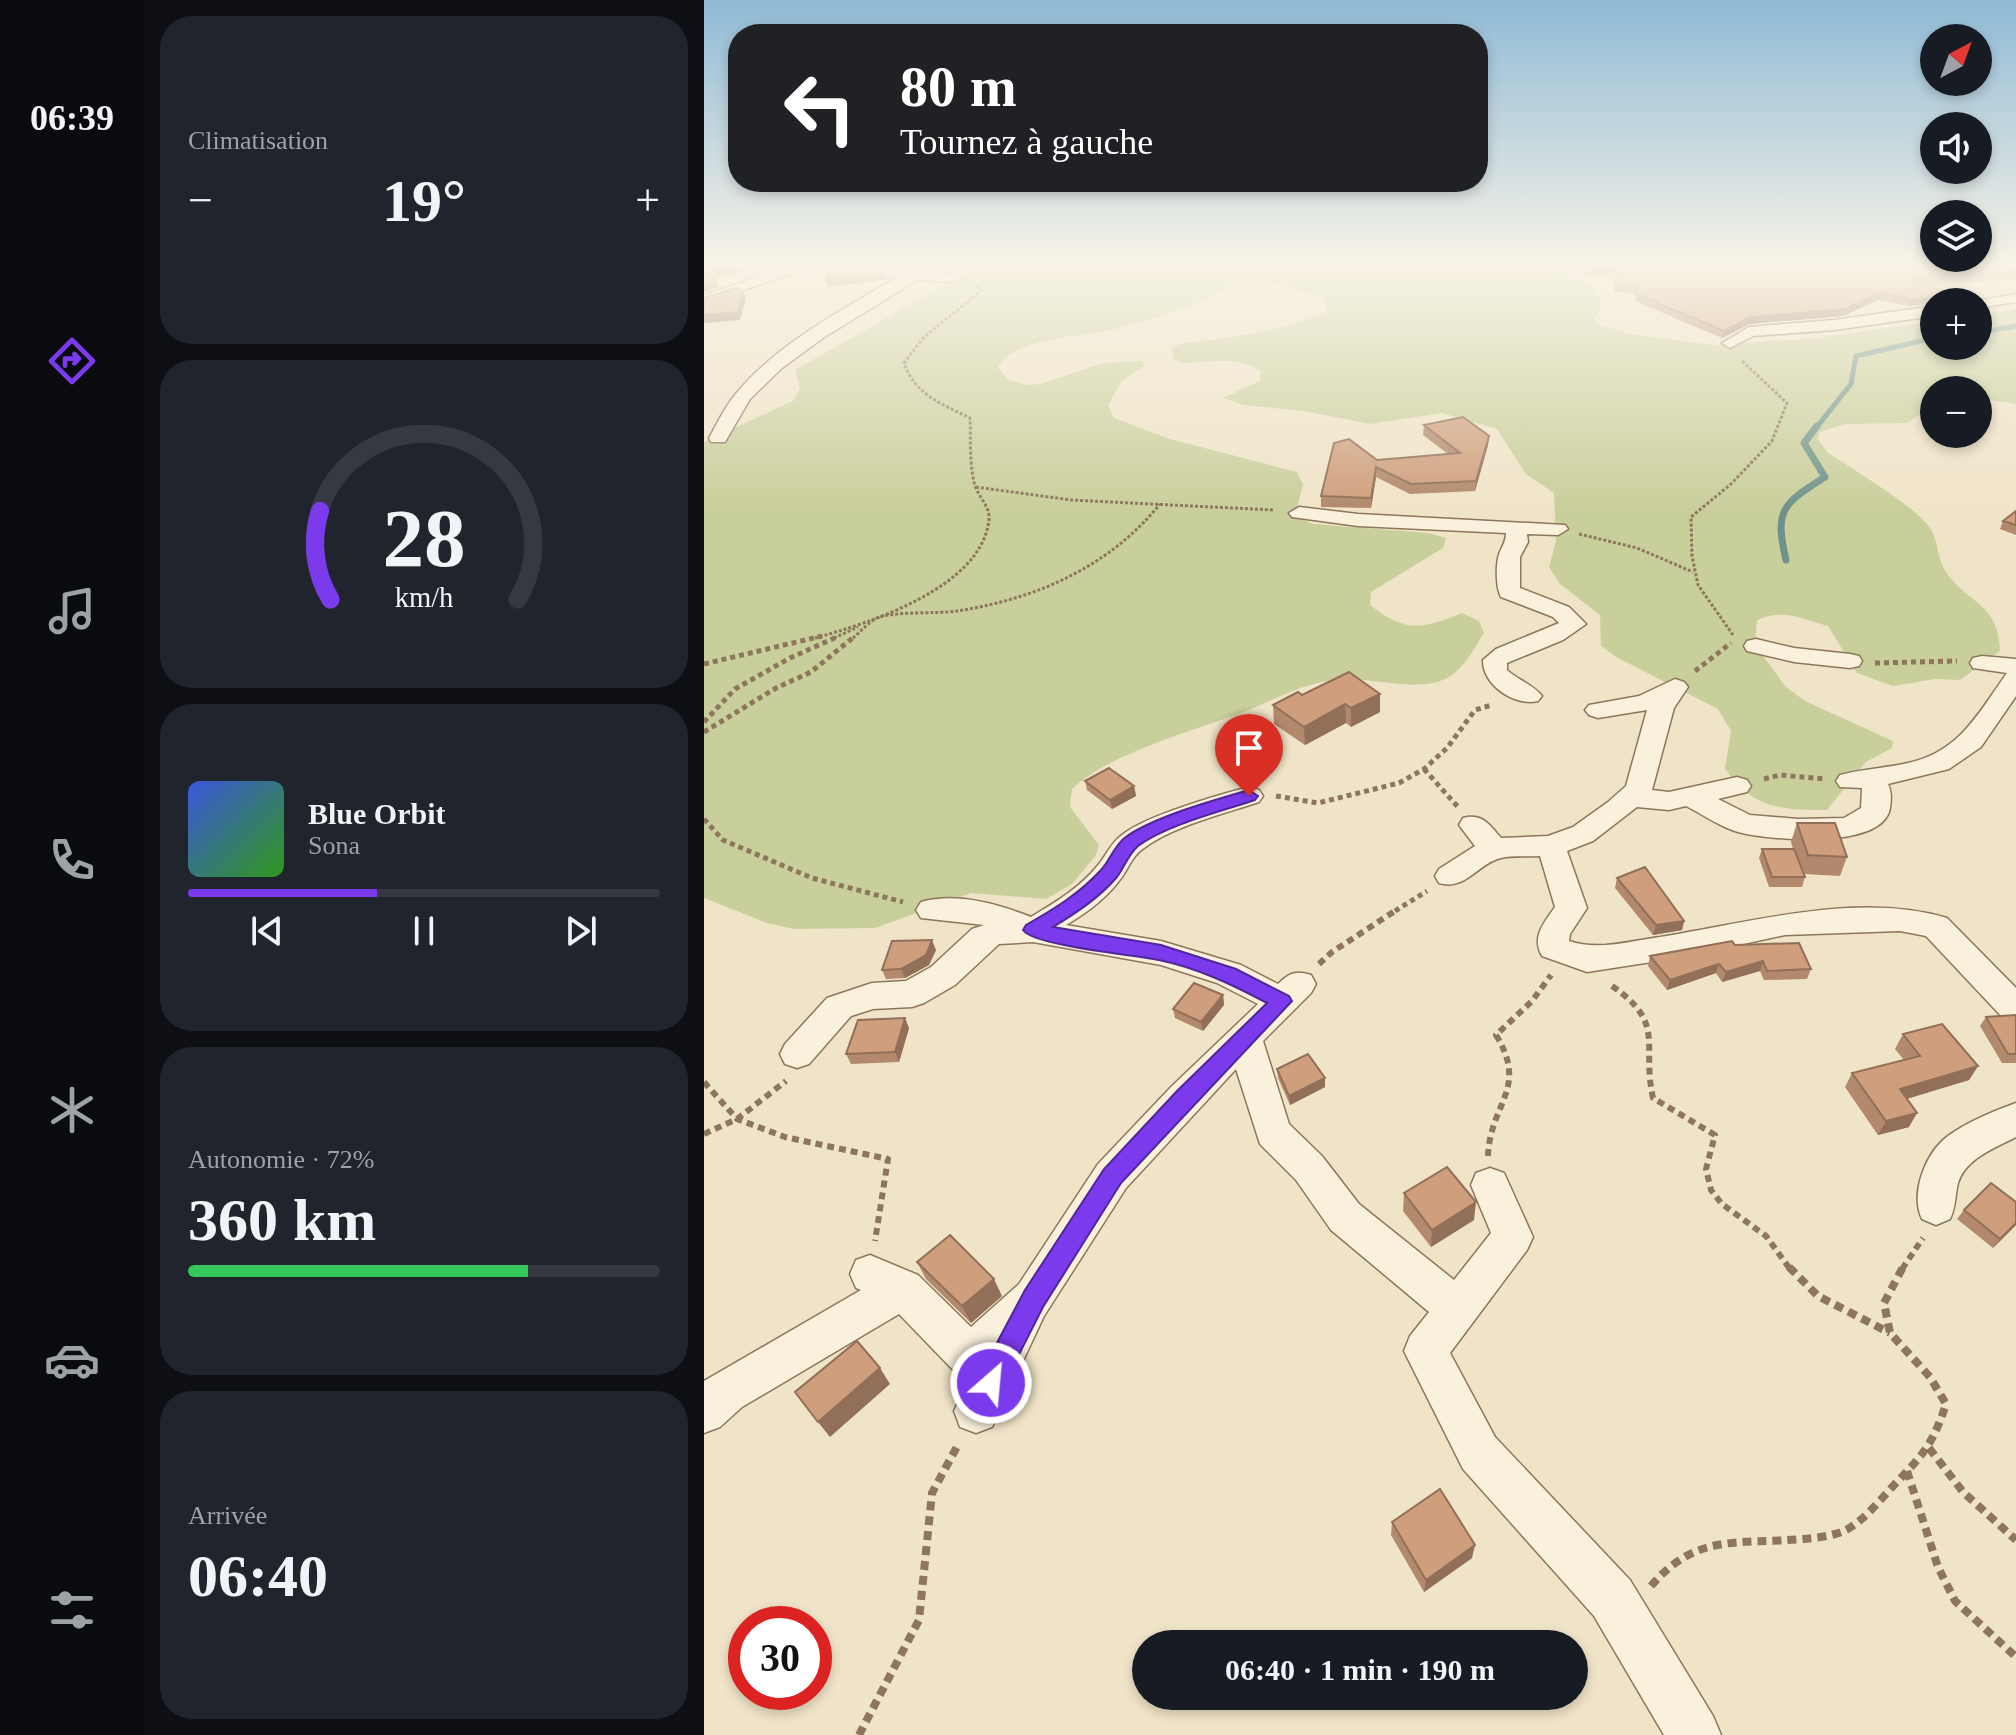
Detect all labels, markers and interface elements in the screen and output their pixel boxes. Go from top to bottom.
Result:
north arrow [1920,24,1992,96]
map controls [1920,24,1992,448]
icon: left [768,56,872,160]
text: 80 m [900,56,1017,118]
text: 06:39 [30,98,114,138]
button: sound [1920,112,1992,184]
text: Tournez à gauche [900,122,1153,162]
text: Climatisation [188,126,328,155]
text: 19° [382,168,466,234]
text: − [188,176,213,225]
text: + [635,176,660,225]
button: layers [1920,200,1992,272]
button: + [1920,288,1992,360]
icon: directions [44,333,100,389]
button: − [1920,376,1992,448]
text: 28 [382,491,466,583]
text: km/h [395,582,453,613]
icon: music [44,583,100,639]
pin [1215,714,1283,796]
icon: arrive [1227,726,1271,770]
text: Blue Orbit [308,797,446,830]
text: Sona [308,831,360,860]
icon: phone [44,832,100,888]
icon: previous [245,909,289,953]
icon: pause [402,909,446,953]
icon: next [559,909,603,953]
icon: climate [44,1082,100,1138]
text: Autonomie · 72% [188,1145,374,1174]
text: 360 km [188,1187,376,1253]
icon: car [44,1332,100,1388]
position arrow [949,1341,1033,1425]
text: Arrivée [188,1501,267,1530]
text: 06:40 [188,1543,328,1609]
icon: filters [44,1582,100,1638]
speed limit sign: 30 [728,1606,832,1710]
text: 06:40 · 1 min · 190 m [1225,1653,1495,1686]

